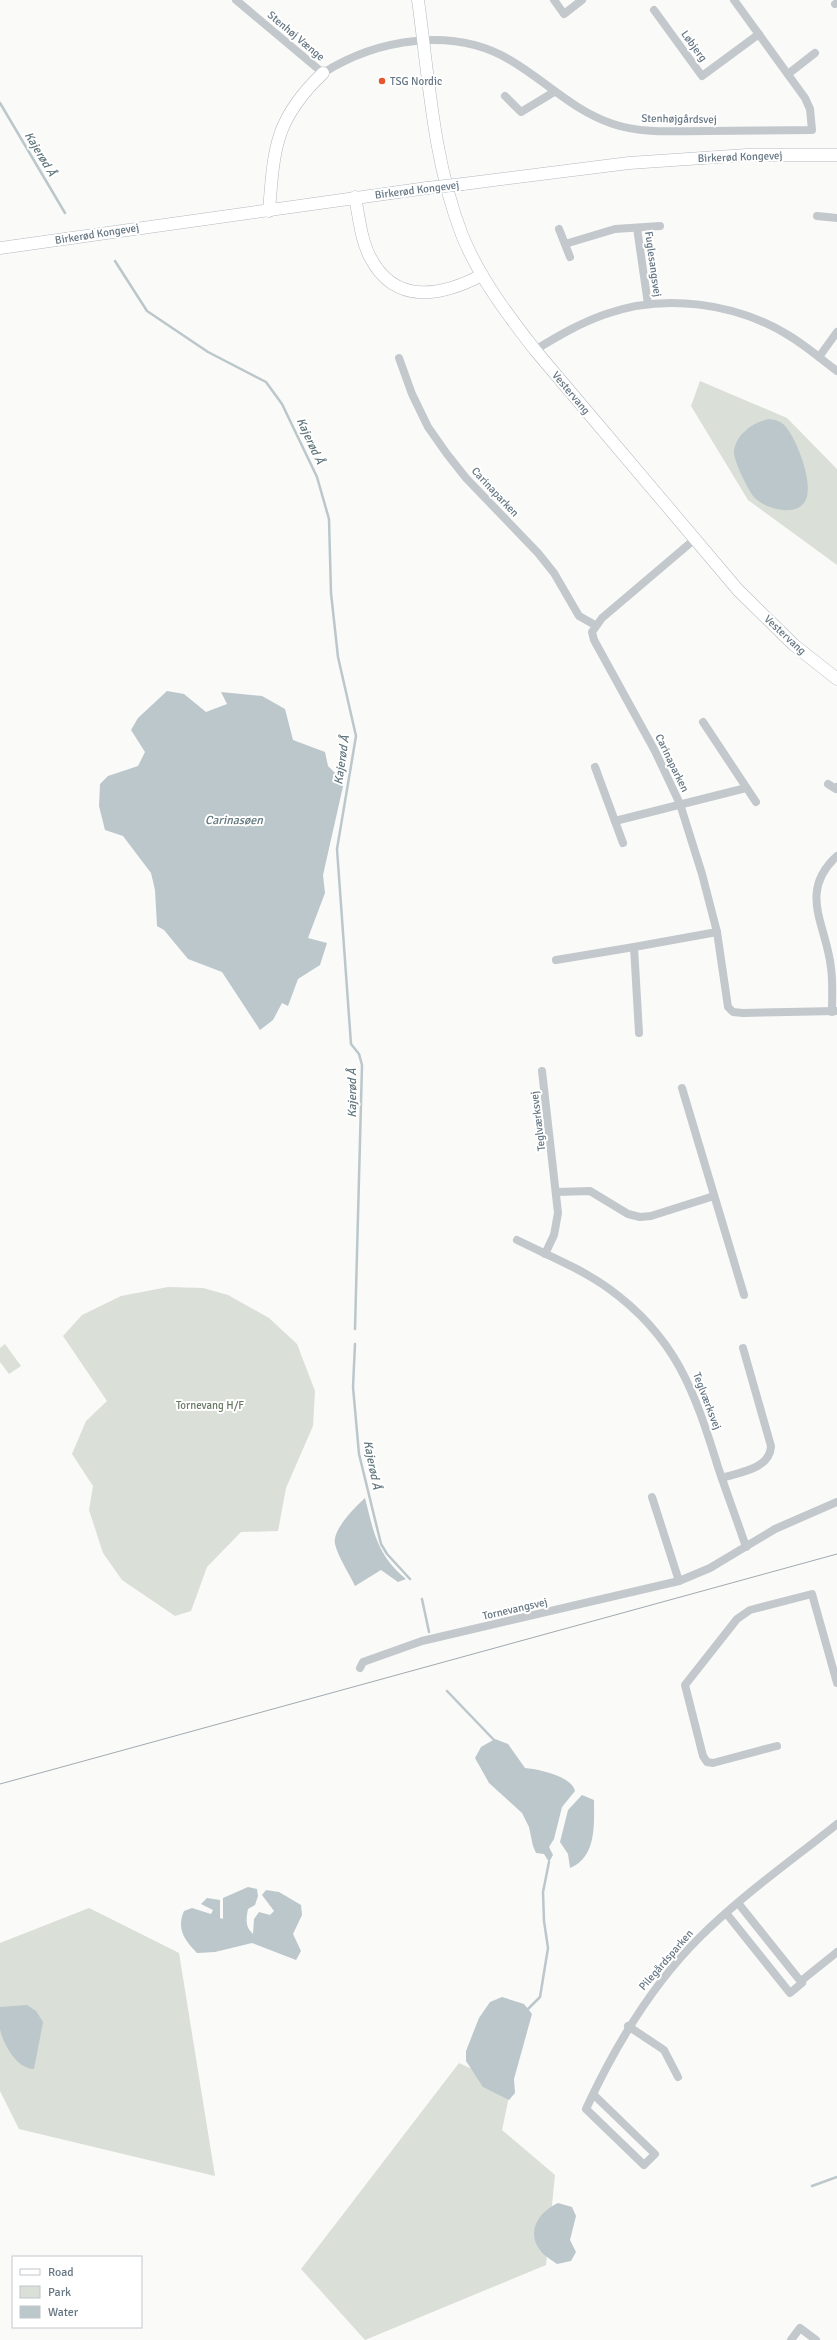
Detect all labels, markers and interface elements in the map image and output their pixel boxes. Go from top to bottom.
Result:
street label: Stenhøj Vænge [265,8,327,64]
street label: Løbjerg [678,28,710,64]
place label: TSG Nordic [390,75,442,88]
marker: TSG Nordic [377,76,387,86]
street label: Stenhøjgårdsvej [641,112,717,126]
water label: Kajerød Å [21,129,59,180]
street label: Birkerød Kongevej [697,149,783,165]
street label: Birkerød Kongevej [374,178,460,202]
street label: Birkerød Kongevej [54,221,140,247]
street label: Fuglesangsvej [642,230,664,298]
street label: Vestervang [549,369,593,417]
water label: Kajerød Å [293,415,328,467]
street label: Carinaparken [469,464,521,520]
street label: Vestervang [762,612,809,658]
street label: Carinaparken [652,732,692,794]
water label: Kajerød Å [331,734,353,785]
water label: Carinasøen [205,813,263,828]
water label: Kajerød Å [345,1068,360,1118]
street label: Teglværksvej [528,1090,548,1152]
street label: Teglværksvej [690,1371,724,1431]
park label: Tornevang H/F [176,1399,244,1412]
water label: Kajerød Å [360,1439,384,1491]
street label: Tornevangsvej [481,1595,549,1623]
street label: Pilegårdsparken [636,1927,696,1993]
legend [12,2256,142,2328]
text: Road [48,2265,74,2280]
text: Park [48,2285,71,2300]
text: Water [48,2305,79,2320]

